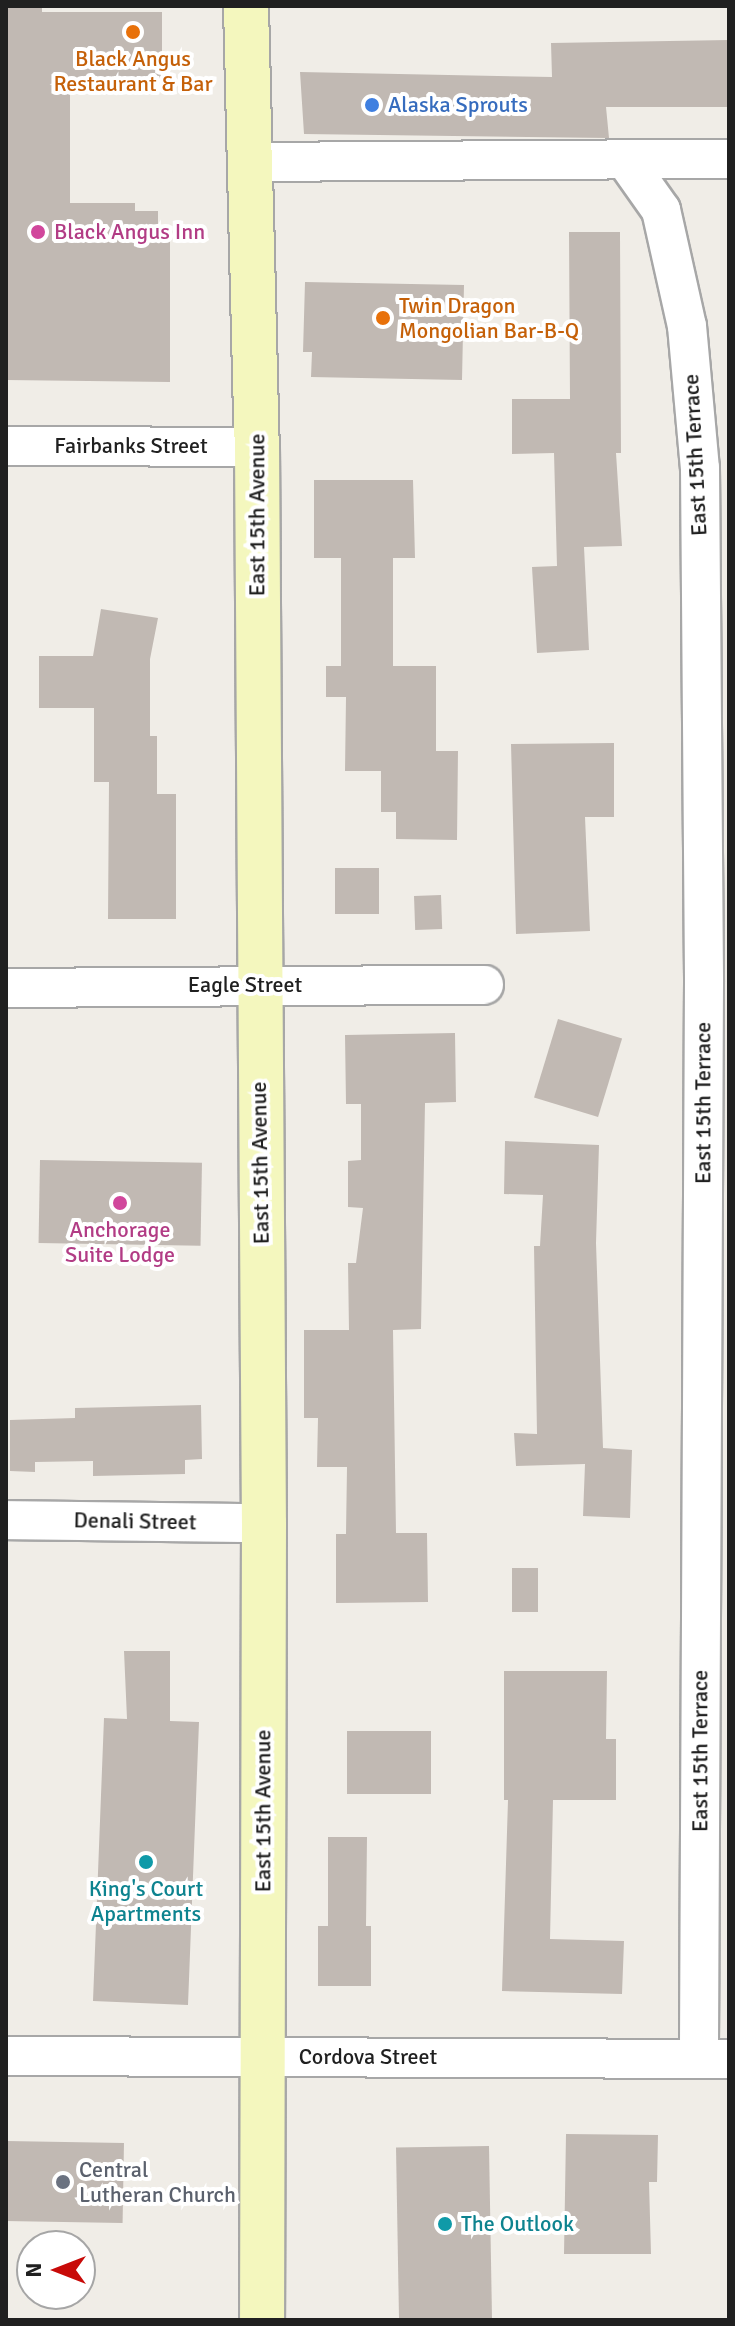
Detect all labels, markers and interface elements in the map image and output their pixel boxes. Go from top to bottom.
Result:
marker: Black Angus Restaurant & Bar [124,23,142,41]
place label: Black Angus Restaurant & Bar [53,45,213,96]
place label: Alaska Sprouts [388,92,528,118]
marker: Alaska Sprouts [363,96,381,114]
place label: Black Angus Inn [54,219,205,245]
marker: Black Angus Inn [29,223,47,241]
place label: Twin Dragon Mongolian Bar-B-Q [399,292,579,344]
marker: Twin Dragon Mongolian Bar-B-Q [374,309,392,327]
street label: East 15th Terrace [678,373,712,537]
street label: Fairbanks Street [54,433,208,459]
street label: East 15th Avenue [244,434,270,596]
street label: Eagle Street [188,972,302,998]
street label: East 15th Terrace [690,1022,716,1184]
street label: East 15th Avenue [245,1081,275,1245]
marker: Anchorage Suite Lodge [111,1194,129,1212]
place label: Anchorage Suite Lodge [65,1216,175,1268]
street label: Denali Street [73,1507,197,1535]
street label: East 15th Terrace [687,1670,713,1832]
street label: East 15th Avenue [250,1730,276,1892]
marker: King's Court Apartments [137,1853,155,1871]
place label: King's Court Apartments [89,1875,203,1926]
street label: Cordova Street [299,2044,437,2070]
place label: Central Lutheran Church [79,2156,236,2208]
marker: Central Lutheran Church [54,2173,72,2191]
place label: The Outlook [461,2211,574,2237]
marker: The Outlook [436,2215,454,2233]
north arrow [16,2230,96,2310]
text: N [20,2262,47,2278]

